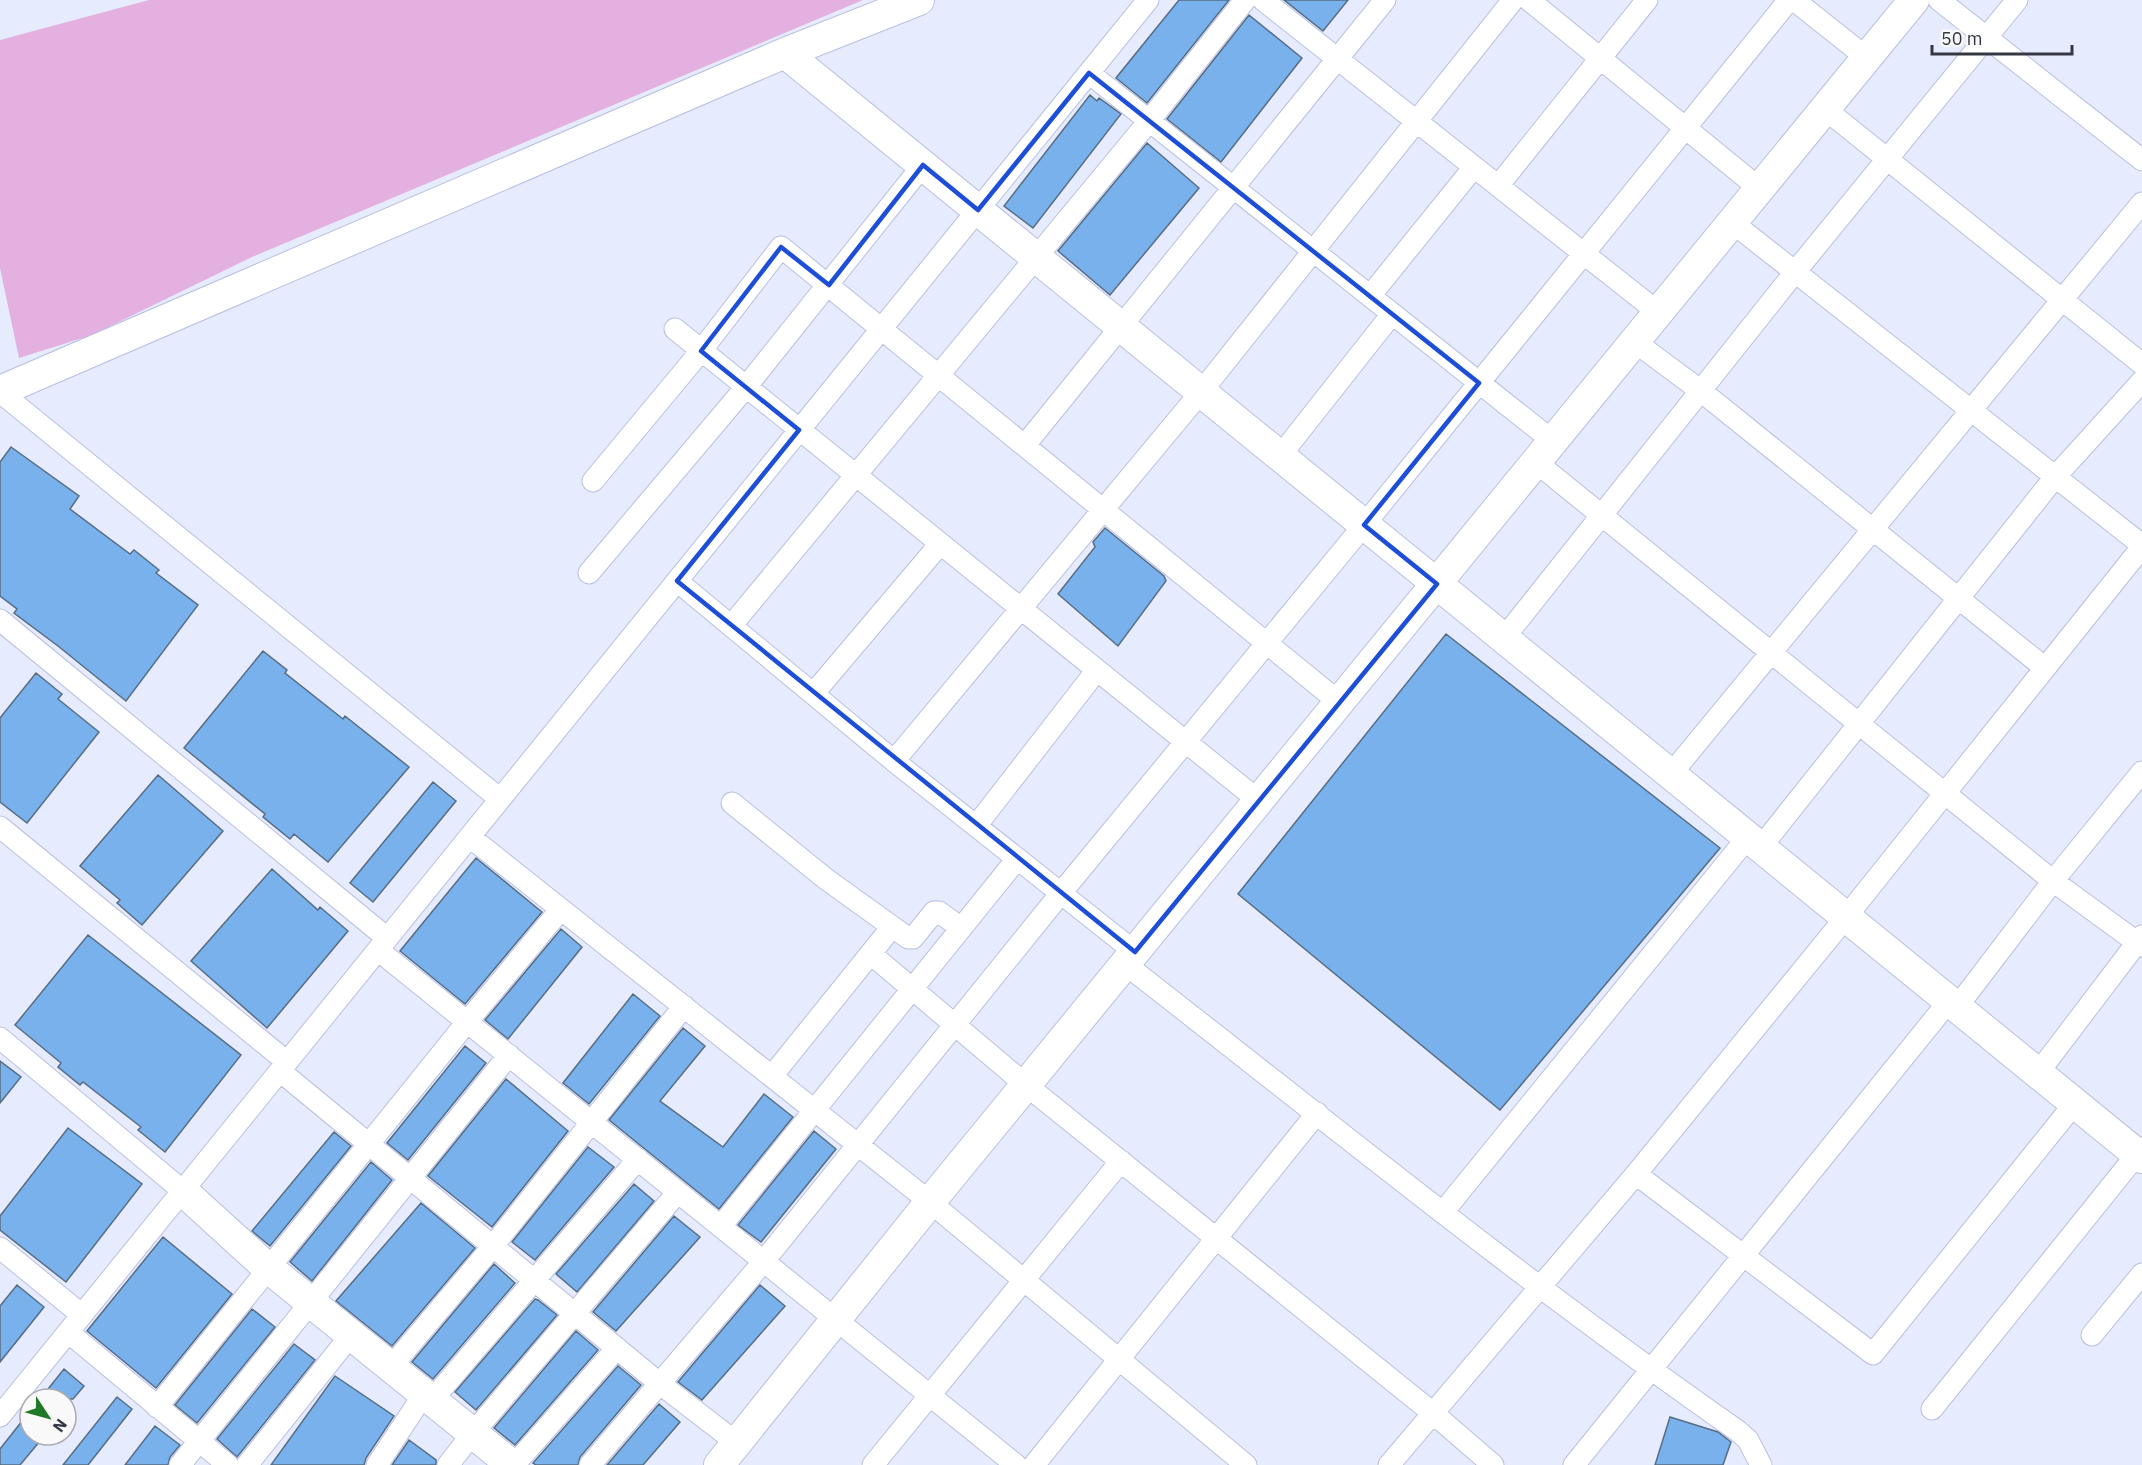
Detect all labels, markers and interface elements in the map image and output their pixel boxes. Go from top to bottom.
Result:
scale bar [1932,18,2072,56]
text: 50 m [1941,27,1983,50]
north arrow [18,1387,78,1447]
text: N [49,1415,72,1436]

